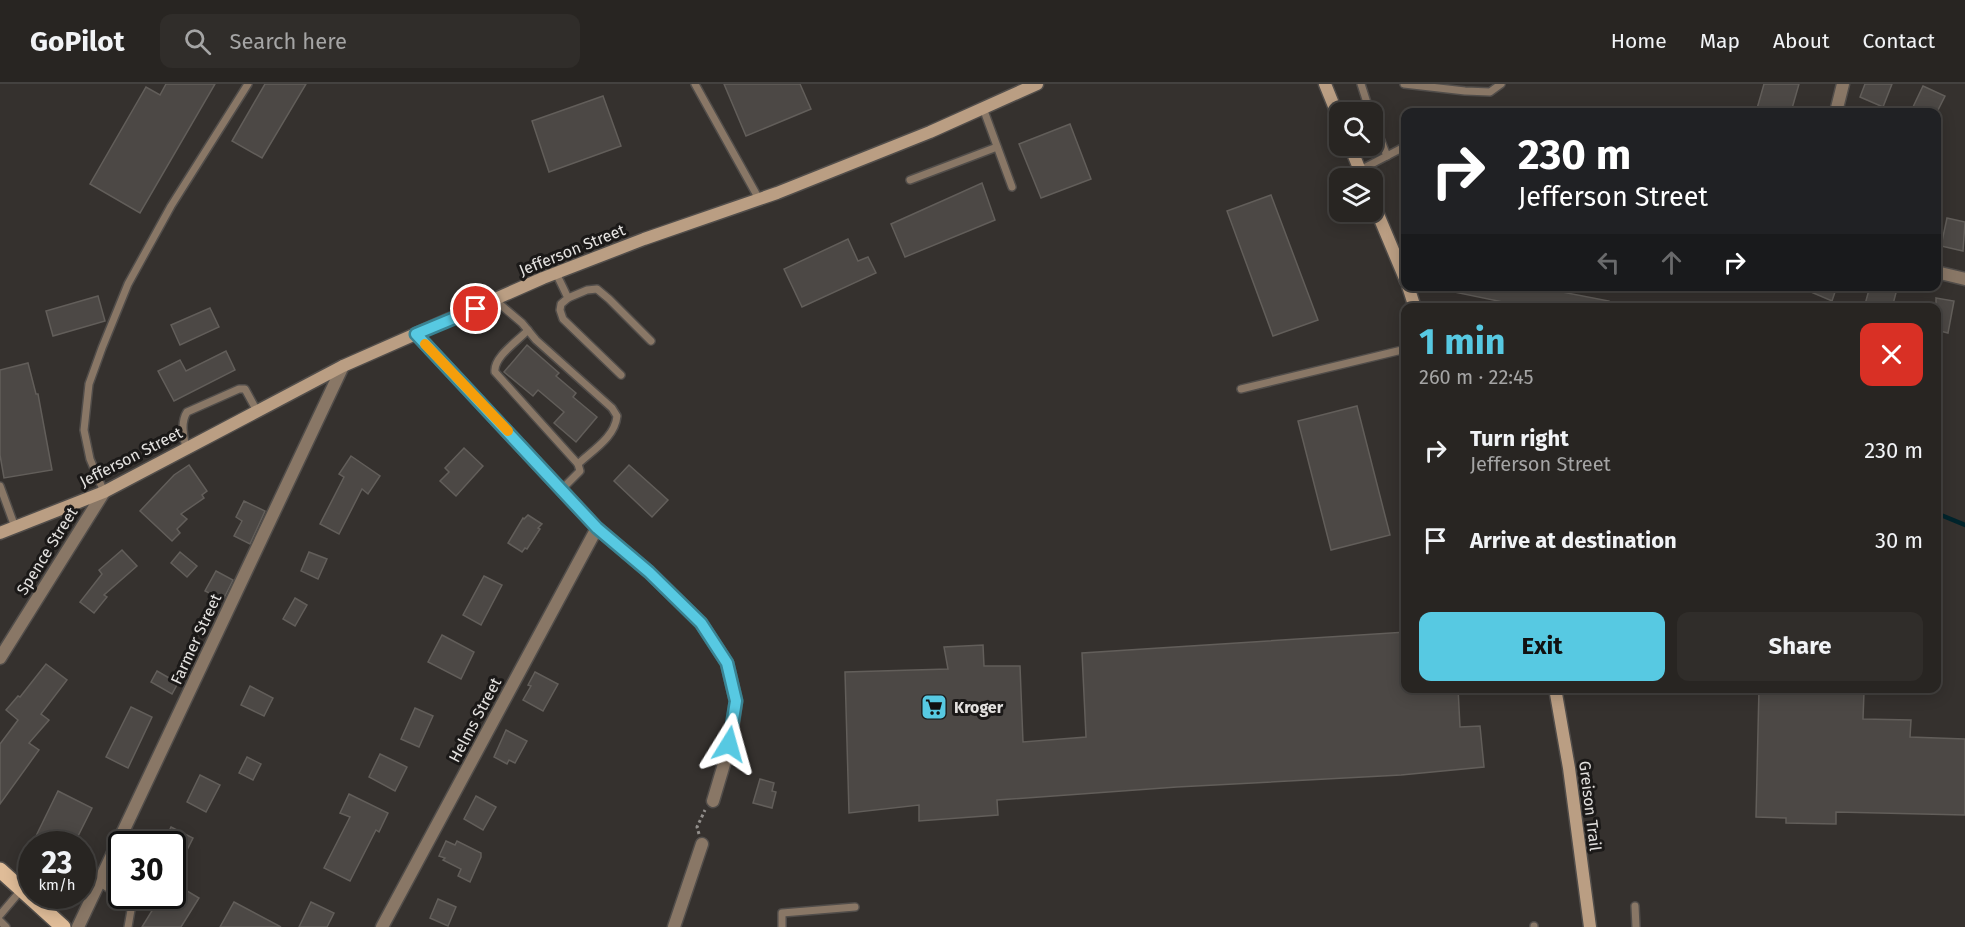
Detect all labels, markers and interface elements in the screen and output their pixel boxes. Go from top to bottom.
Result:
search box [160,14,580,68]
text: GoPilot [30,25,124,58]
icon: search [181,25,214,58]
text: Search here [229,28,347,55]
text: Home [1611,28,1667,54]
text: Map [1700,28,1740,54]
text: About [1773,28,1830,54]
text: Contact [1863,28,1935,54]
map controls [1329,102,1383,222]
button: search [1329,102,1383,156]
text: 230 m [1518,130,1631,180]
icon: right [1419,132,1497,210]
button: layers [1329,168,1383,222]
text: Jefferson Street [1518,181,1708,213]
street label: Jefferson Street [516,220,628,280]
icon: left [1592,246,1625,279]
icon: ahead [1655,246,1688,279]
icon: right [1718,246,1751,279]
pin [450,283,501,334]
icon: arrive [459,292,492,325]
text: 1 min [1419,320,1506,364]
button: close [1860,323,1923,386]
text: 260 m · 22:45 [1419,365,1534,389]
street label: Jefferson Street [76,423,186,491]
text: Turn right [1470,425,1569,452]
icon: right [1419,434,1452,467]
text: 230 m [1864,437,1923,464]
text: Jefferson Street [1470,452,1611,476]
street label: Spence Street [12,503,82,598]
icon: arrive [1419,524,1452,557]
text: Arrive at destination [1470,527,1677,554]
text: 30 m [1875,527,1923,554]
street label: Farmer Street [167,590,225,687]
button: Exit [1419,612,1665,681]
button: Share [1677,612,1923,681]
street label: Helms Street [445,674,505,766]
supermarket icon: Kroger [919,692,949,722]
place label: Kroger [954,698,1004,717]
position arrow [697,712,761,776]
street label: Greison Trail [1575,760,1605,853]
speed limit sign: 30 [108,831,186,909]
text: 23 [42,845,72,881]
text: km/h [38,876,76,894]

